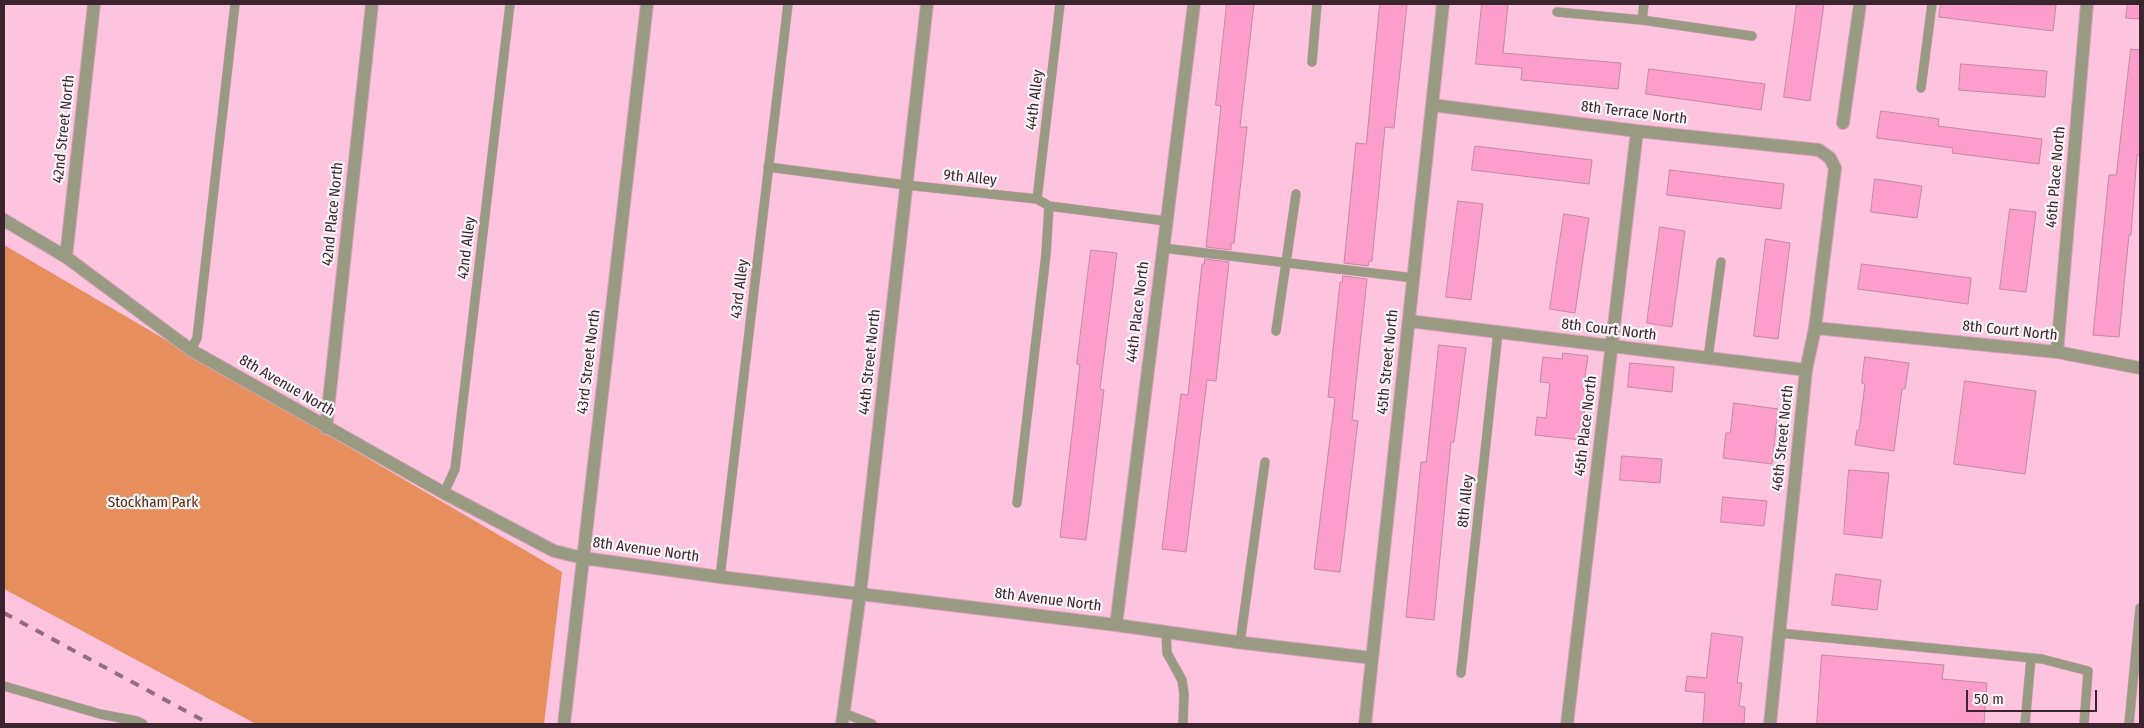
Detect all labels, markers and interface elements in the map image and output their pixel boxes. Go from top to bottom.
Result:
street label: 44th Alley [1022,69,1048,131]
street label: 42nd Street North [49,74,79,184]
street label: 8th Terrace North [1580,98,1688,128]
street label: 46th Place North [2043,125,2069,229]
street label: 42nd Place North [319,161,347,267]
street label: 9th Alley [943,166,997,190]
street label: 42nd Alley [454,216,480,280]
street label: 43rd Alley [727,258,753,320]
street label: 44th Place North [1123,260,1153,364]
street label: 43rd Street North [574,308,604,416]
street label: 44th Street North [855,308,885,416]
street label: 45th Street North [1374,309,1402,415]
street label: 8th Court North [1560,315,1658,345]
street label: 8th Court North [1962,317,2058,345]
street label: 8th Avenue North [236,351,338,421]
street label: 45th Place North [1571,375,1601,477]
street label: 46th Street North [1768,384,1798,492]
street label: 8th Alley [1454,473,1478,529]
park label: Stockham Park [108,494,198,512]
street label: 8th Avenue North [592,534,700,566]
street label: 8th Avenue North [994,585,1102,615]
scale bar [1969,680,2100,712]
text: 50 m [1974,690,2004,708]

